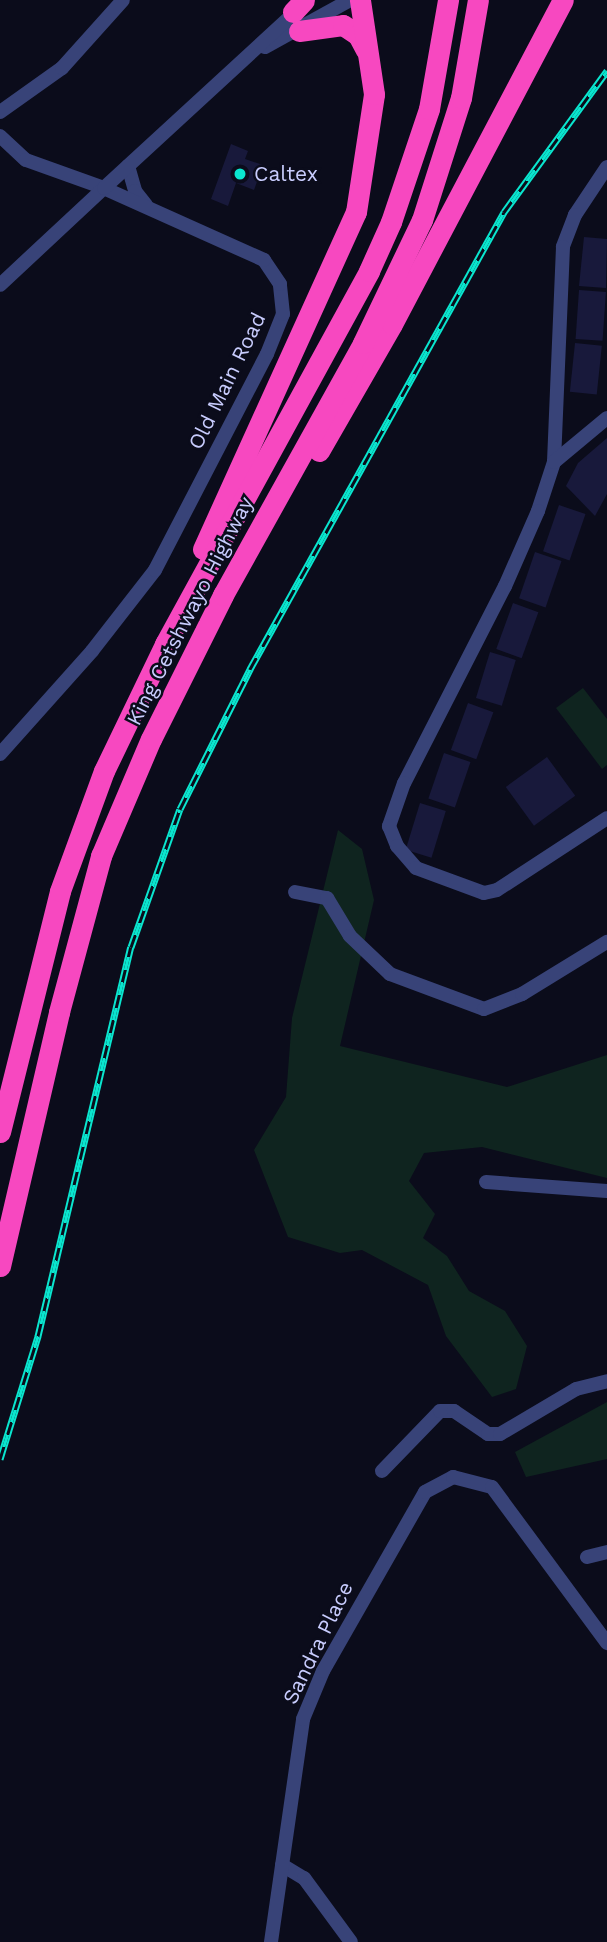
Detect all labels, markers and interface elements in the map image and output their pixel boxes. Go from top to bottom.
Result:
place label: Caltex [254,161,318,187]
marker: Caltex [232,166,248,182]
street label: Old Main Road [183,308,271,454]
street label: King Cetshwayo Highway [121,492,259,730]
street label: Sandra Place [277,1577,359,1709]

